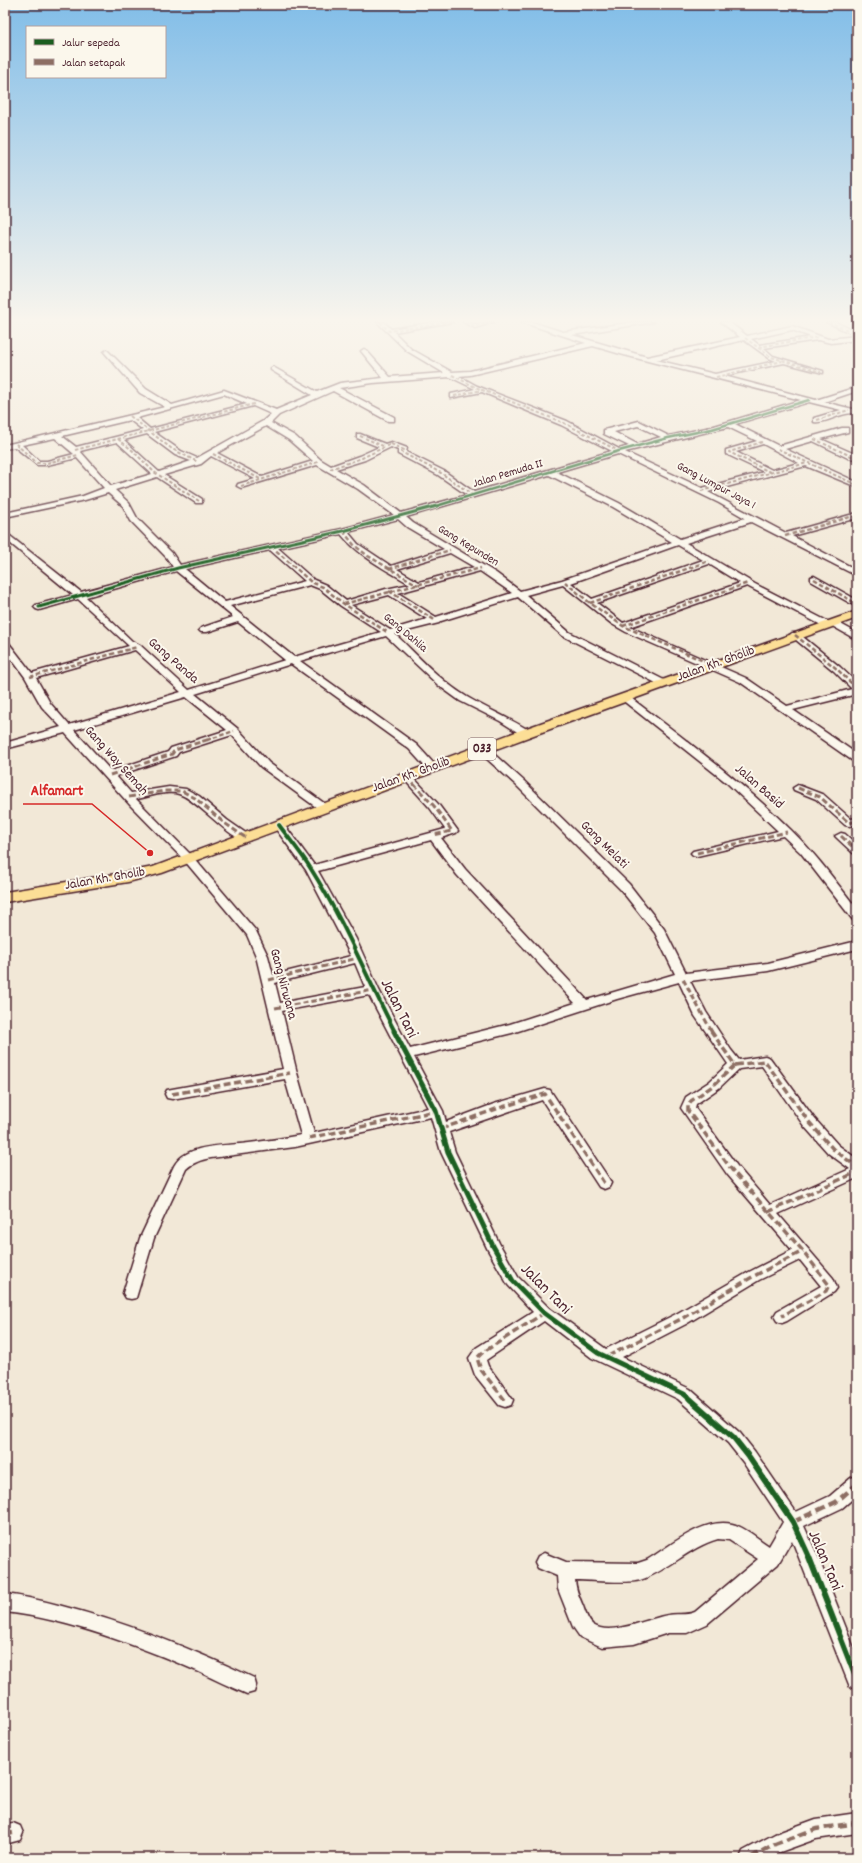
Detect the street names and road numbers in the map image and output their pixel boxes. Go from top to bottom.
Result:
street label: Jalan Pemuda II [471,455,545,493]
street label: Gang Lumpur Jaya 1 [673,458,759,514]
street label: Gang Kepunden [434,521,502,571]
street label: Gang Dahlia [379,609,431,657]
street label: Gang Panda [143,633,203,689]
street label: Jalan Kh. Gholib [674,641,758,687]
street label: Gang Way Semah [79,722,153,800]
road number: 033 [468,738,496,760]
street label: Jalan Kh. Gholib [369,752,453,798]
street label: Jalan Basid [730,760,788,814]
street label: Gang Melati [575,816,633,874]
street label: Jalan Kh. Gholib [63,862,147,896]
street label: Gang Nirwana [264,946,302,1022]
street label: Jalan Tani [373,975,423,1043]
street label: Jalan Tani [514,1259,576,1321]
street label: Jalan Tani [801,1527,847,1595]

